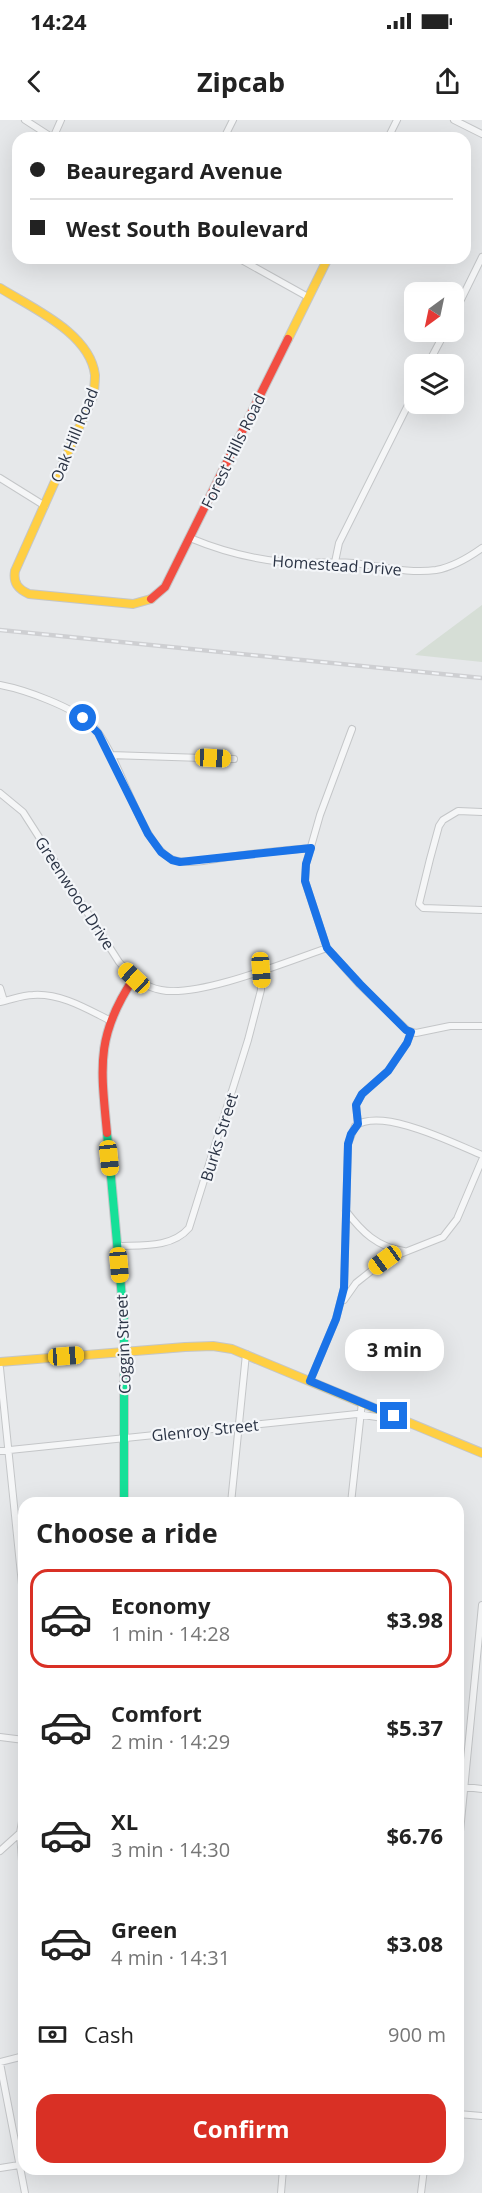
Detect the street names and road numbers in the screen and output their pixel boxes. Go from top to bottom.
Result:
street label: Oak Hill Road [45,384,103,486]
street label: Forest Hills Road [196,390,270,512]
street label: Homestead Drive [272,550,402,580]
street label: Greenwood Drive [30,832,120,954]
street label: Burks Street [195,1090,243,1184]
street label: Coggin Street [110,1293,136,1394]
street label: Glenroy Street [150,1413,260,1447]

